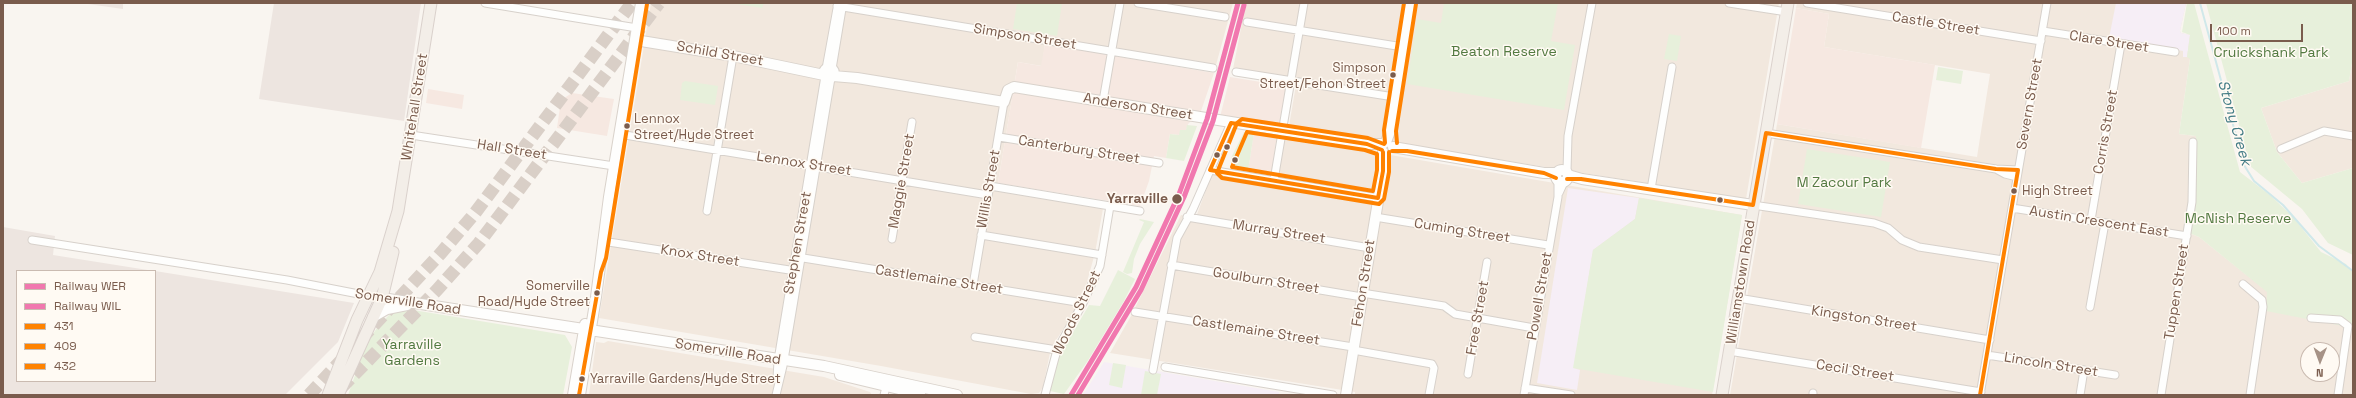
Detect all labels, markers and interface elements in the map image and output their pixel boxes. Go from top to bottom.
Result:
street label: Castle Street [1891,9,1981,39]
scale bar [2212,16,2305,42]
street label: Simpson Street [972,21,1078,53]
text: 100 m [2217,23,2251,39]
street label: Clare Street [2068,27,2150,57]
street label: Schild Street [675,38,765,70]
park label: Beaton Reserve [1451,44,1557,60]
park label: Cruickshank Park [2214,45,2328,61]
street label: Whitehall Street [398,52,432,162]
street label: Severn Street [2014,57,2046,151]
place label: Simpson Street/Fehon Street [1260,60,1386,91]
marker: Simpson Street/Fehon Street [1388,70,1398,80]
water label: Stony Creek [2213,78,2255,168]
street label: Corris Street [2090,88,2122,176]
street label: Anderson Street [1082,90,1194,124]
place label: Lennox Street/Hyde Street [634,111,754,142]
marker: Lennox Street/Hyde Street [622,121,632,131]
street label: Maggie Street [885,132,919,230]
street label: Canterbury Street [1017,132,1141,168]
street label: Hall Street [476,136,548,164]
unlabelled marker [1222,142,1232,152]
street label: Lennox Street [755,148,853,180]
street label: Willis Street [974,148,1004,230]
unlabelled marker [1212,150,1222,160]
unlabelled marker [1230,155,1240,165]
park label: M Zacour Park [1796,175,1892,191]
place label: High Street [2022,183,2093,199]
marker: High Street [2009,186,2019,196]
street label: Stephen Street [781,190,815,296]
place label: Yarraville [1107,191,1168,207]
marker: Yarraville [1170,192,1184,206]
unlabelled marker [1715,195,1725,205]
street label: Austin Crescent East [2028,203,2170,241]
park label: McNish Reserve [2185,211,2291,227]
street label: Cuming Street [1413,215,1511,247]
street label: Murray Street [1231,216,1327,248]
street label: Williamstown Road [1723,219,1759,345]
street label: Fehon Street [1349,238,1379,328]
street label: Knox Street [659,241,741,271]
street label: Tuppen Street [2161,243,2193,341]
street label: Powell Street [1524,251,1556,341]
street label: Castlemaine Street [874,262,1004,298]
street label: Goulburn Street [1211,264,1321,298]
street label: Woods Street [1049,268,1105,358]
legend [16,270,156,382]
text: Railway WER [54,278,126,294]
place label: Somerville Road/Hyde Street [478,278,590,309]
street label: Free Street [1463,279,1493,357]
street label: Somerville Road [354,285,462,319]
marker: Somerville Road/Hyde Street [592,288,602,298]
text: Railway WIL [54,298,121,314]
street label: Kingston Street [1810,302,1918,336]
street label: Castlemaine Street [1191,313,1321,349]
text: 431 [54,318,74,334]
street label: Somerville Road [674,335,782,369]
park label: Yarraville Gardens [382,337,442,370]
text: 409 [54,338,77,354]
north arrow [2300,342,2340,382]
street label: Lincoln Street [2003,349,2099,381]
street label: Cecil Street [1815,357,1895,385]
text: 432 [54,358,76,374]
text: N [2316,366,2324,380]
place label: Yarraville Gardens/Hyde Street [590,371,781,387]
marker: Yarraville Gardens/Hyde Street [577,374,587,384]

